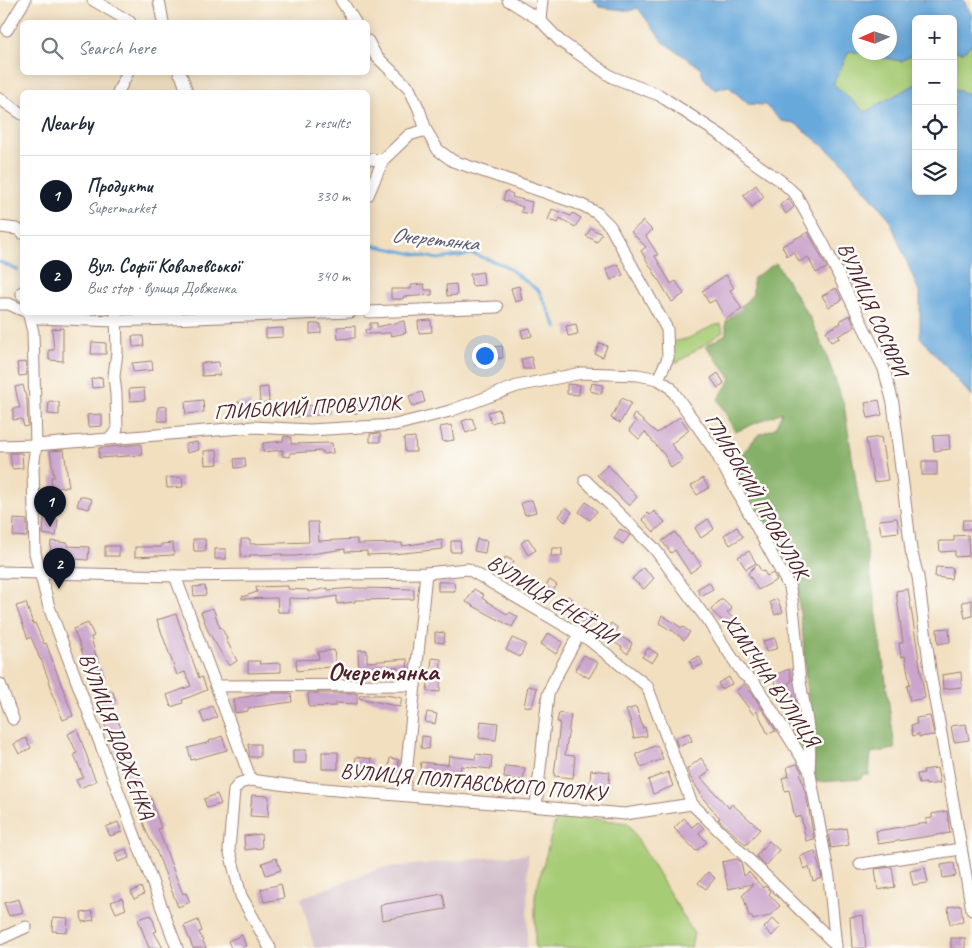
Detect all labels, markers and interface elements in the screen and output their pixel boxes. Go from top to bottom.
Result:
north arrow [852,15,897,60]
map controls [912,15,957,195]
button: + [912,15,957,60]
search box [20,20,370,75]
icon: search [38,34,66,62]
text: Search here [78,36,155,60]
button: − [912,60,957,105]
button: locate [912,105,957,150]
text: Nearby [40,110,93,136]
text: 2 results [303,113,350,133]
button: layers [912,150,957,195]
text: Продукти [87,174,152,198]
text: 1 [52,186,60,206]
text: 330 m [316,186,350,206]
text: Supermarket [87,198,155,218]
water label: Очеретянка [390,221,482,258]
street label: ВУЛИЦЯ СОСЮРИ [832,238,915,383]
text: Вул. Софії Ковалевської [87,254,240,278]
text: 2 [52,266,60,286]
text: 340 m [316,266,350,286]
text: Bus stop · вулиця Довженка [87,278,236,298]
your location [472,343,498,369]
street label: ГЛИБОКИЙ ПРОВУЛОК [213,389,404,425]
street label: ГЛИБОКИЙ ПРОВУЛОК [699,409,817,586]
pin: 1 [34,486,66,527]
pin: 2 [43,548,75,589]
street label: ВУЛИЦЯ ЕНЕЇДИ [482,549,625,651]
street label: ХІМІЧНА ВУЛИЦЯ [717,609,827,754]
street label: ВУЛИЦЯ ДОВЖЕНКА [73,649,161,823]
district label: Очеретянка [328,655,441,688]
street label: ВУЛИЦЯ ПОЛТАВСЬКОГО ПОЛКУ [339,757,610,807]

